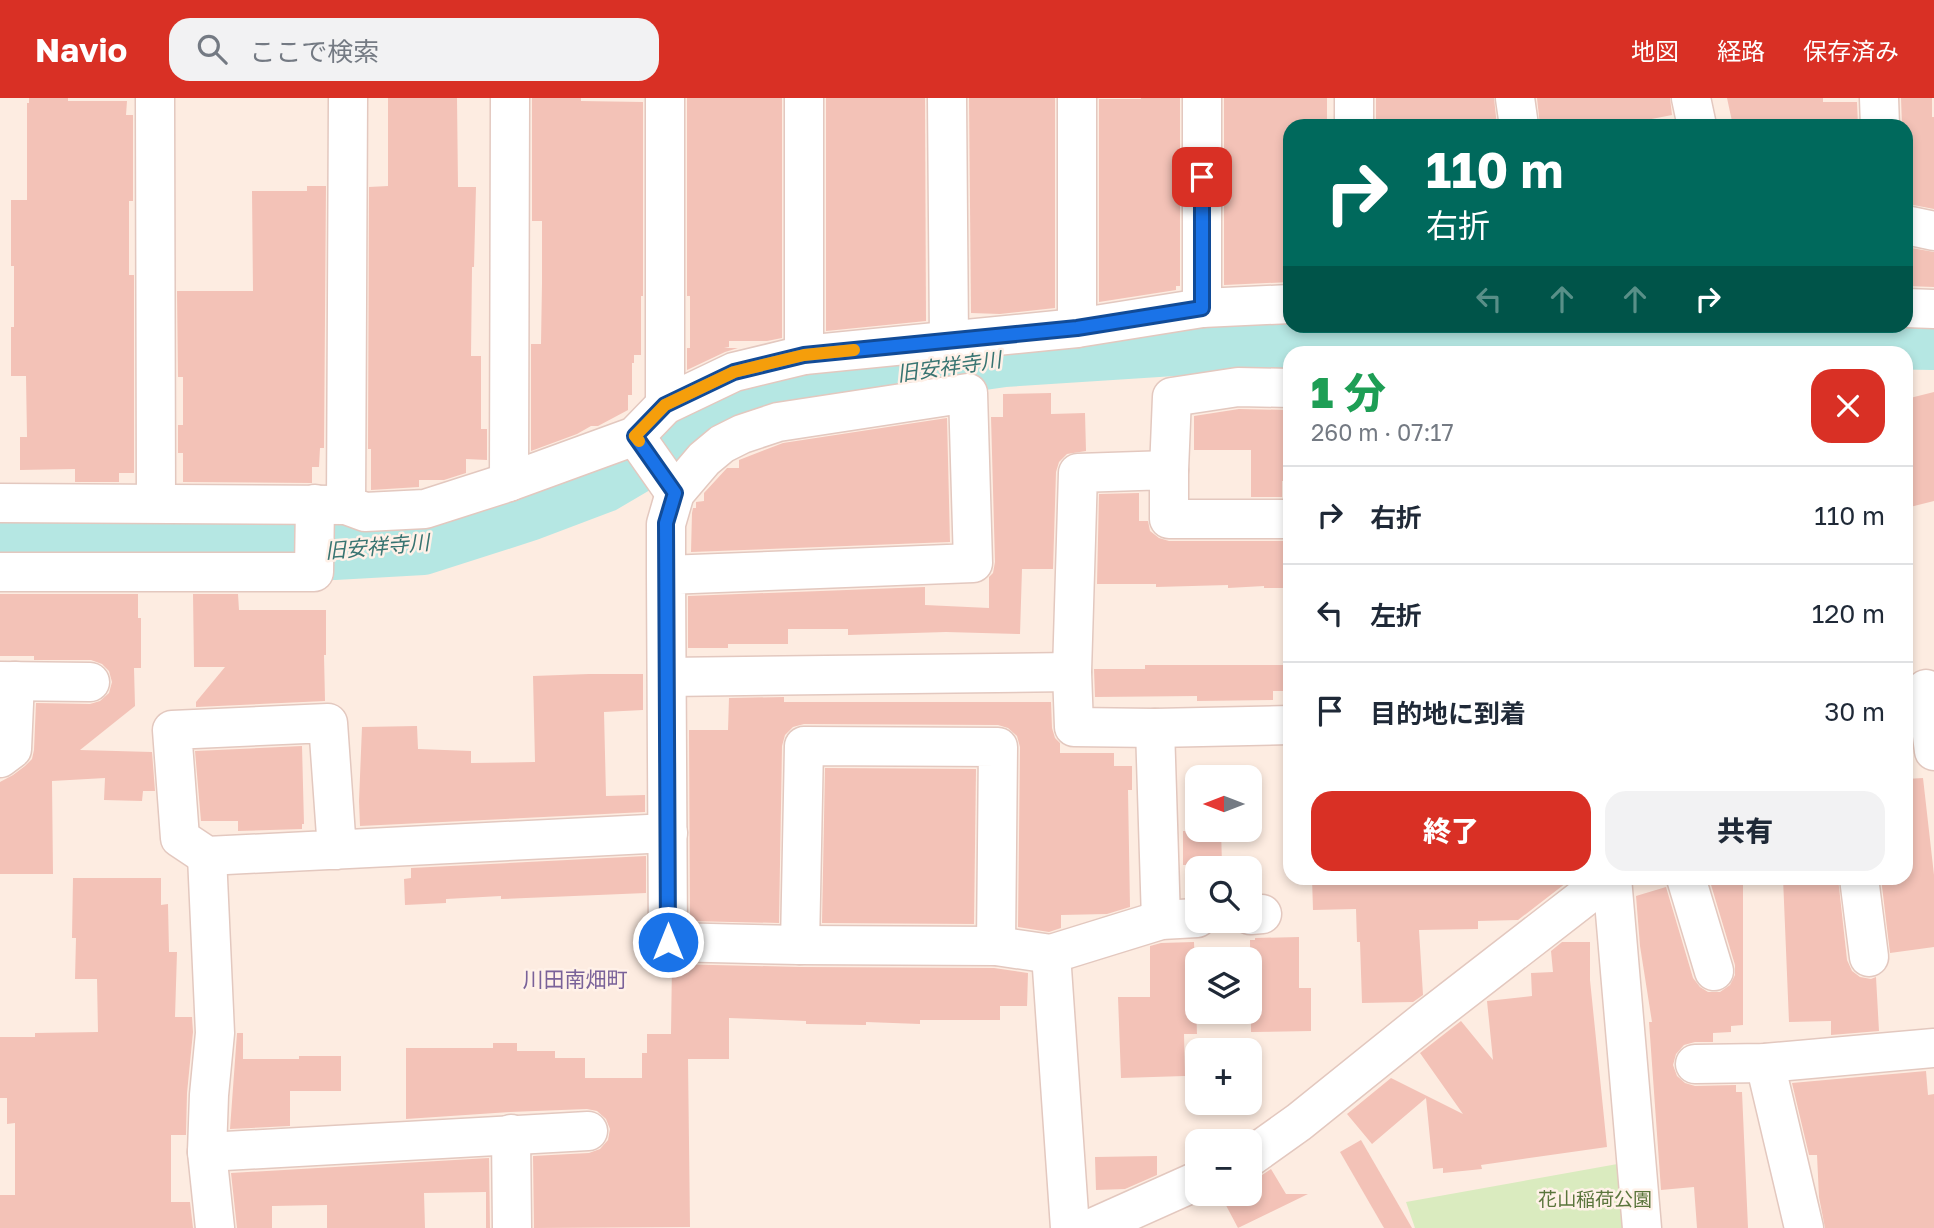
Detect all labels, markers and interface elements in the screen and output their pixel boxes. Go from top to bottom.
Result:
search box [169,18,659,81]
text: Navio [35,30,127,69]
icon: search [193,30,231,68]
text: ここで検索 [249,36,379,67]
text: 地図 [1631,36,1679,65]
text: 経路 [1717,36,1765,65]
text: 保存済み [1803,36,1899,65]
text: 110 m [1426,140,1563,199]
pin [1172,147,1232,207]
icon: right [1311,147,1402,238]
icon: arrive [1183,158,1221,196]
text: 右折 [1426,206,1490,244]
icon: left [1470,280,1508,318]
icon: ahead [1543,280,1581,318]
icon: ahead [1616,280,1654,318]
icon: right [1689,280,1727,318]
water label: 旧安祥寺川 [895,346,1005,386]
text: 1 分 [1311,367,1386,417]
button: close [1811,369,1885,443]
text: 260 m · 07:17 [1311,418,1454,446]
icon: right [1311,496,1349,534]
text: 110 m [1814,500,1885,531]
text: 右折 [1370,502,1422,533]
water label: 旧安祥寺川 [324,528,432,564]
icon: left [1311,594,1349,632]
text: 120 m [1812,598,1885,629]
text: 左折 [1370,600,1422,631]
icon: arrive [1311,692,1349,730]
text: 30 m [1824,696,1885,727]
text: 目的地に到着 [1370,698,1526,729]
north arrow [1185,765,1262,842]
map controls [1185,765,1262,1206]
button: 終了 [1311,791,1591,871]
button: 共有 [1605,791,1885,871]
button: search [1185,856,1262,933]
position arrow [631,905,705,979]
button: layers [1185,947,1262,1024]
district label: 川田南畑町 [523,966,628,992]
button: + [1185,1038,1262,1115]
button: − [1185,1129,1262,1206]
park label: 花山稲荷公園 [1538,1187,1652,1210]

